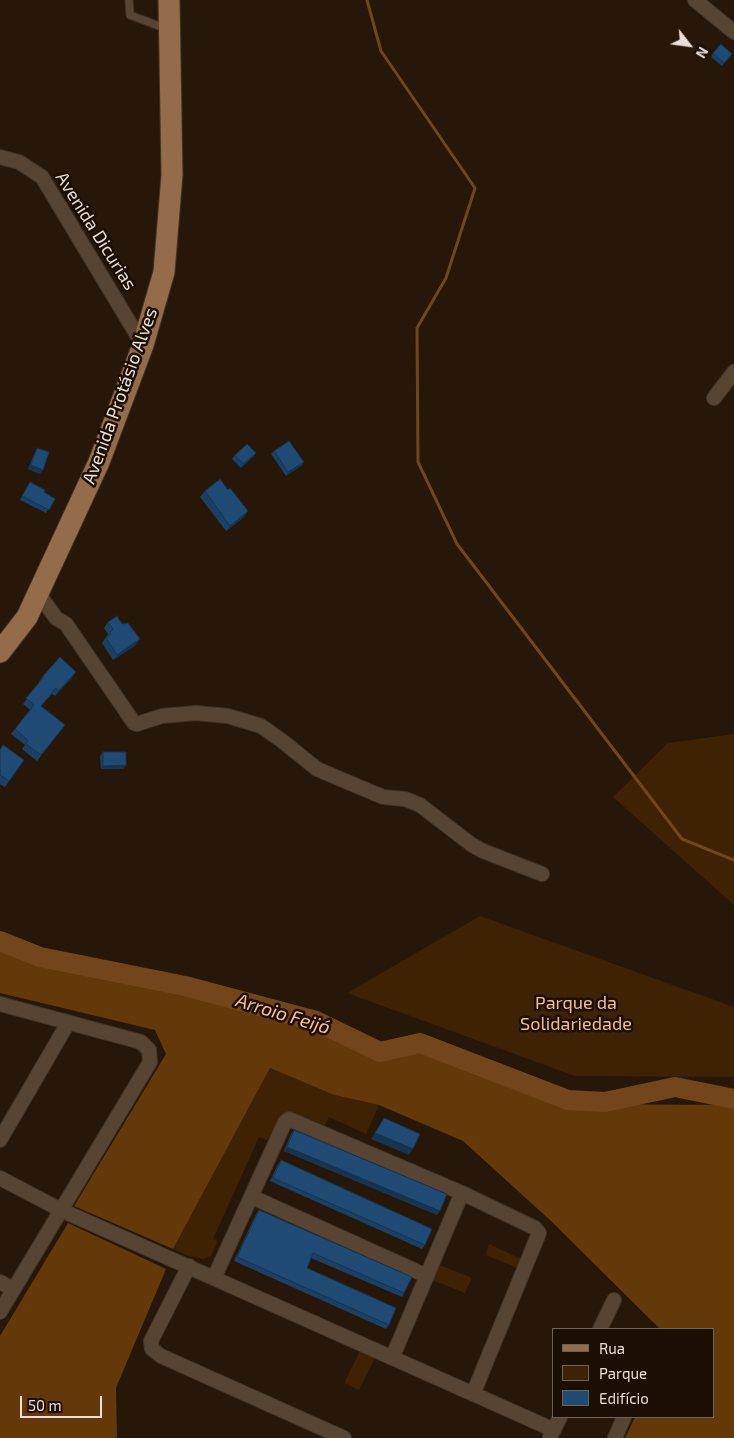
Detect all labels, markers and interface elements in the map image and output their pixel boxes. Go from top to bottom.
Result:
north arrow [664,20,714,70]
text: N [693,44,712,61]
street label: Avenida Dicurias [51,168,141,294]
street label: Avenida Protásio Alves [78,305,162,487]
water label: Arroio Feijó [233,989,333,1039]
park label: Parque da Solidariedade [520,992,632,1034]
legend [552,1328,714,1418]
text: Rua [599,1339,625,1357]
text: Parque [599,1364,647,1382]
scale bar [22,1386,105,1418]
text: Edifício [599,1389,649,1407]
text: 50 m [28,1396,62,1414]

